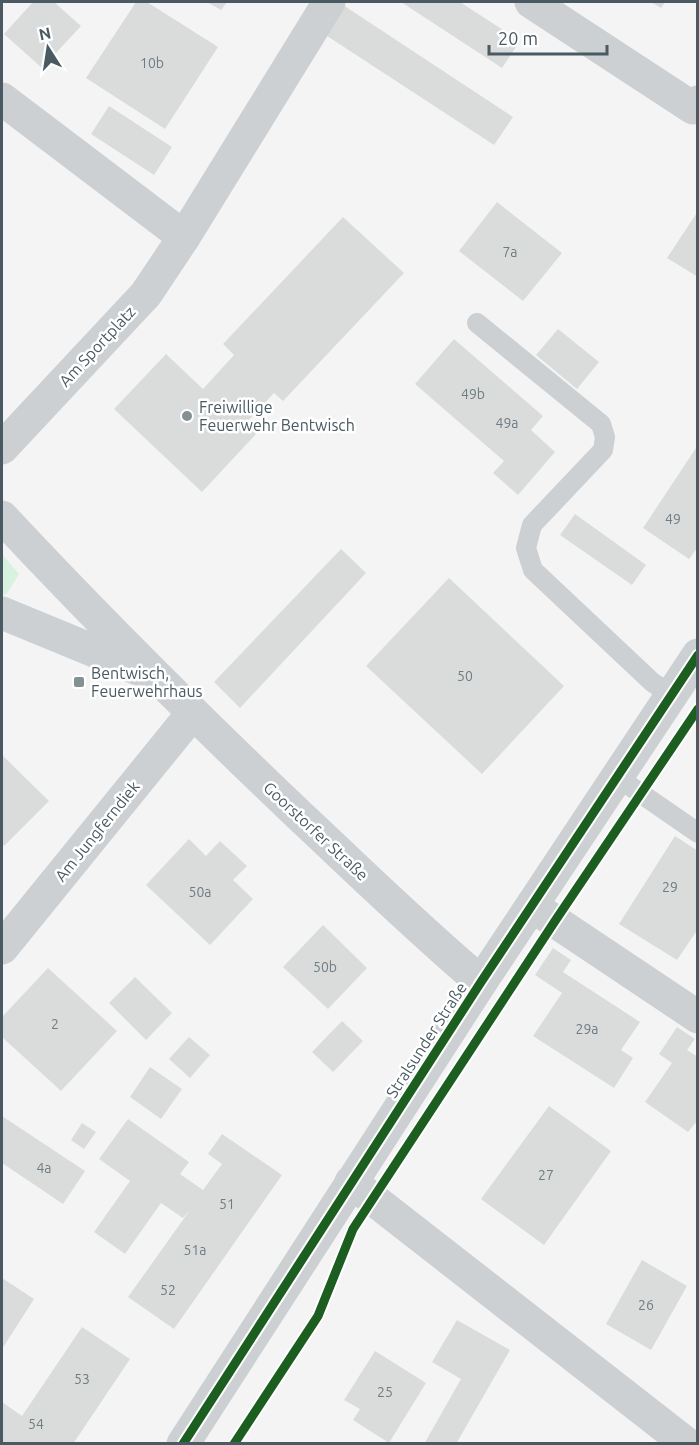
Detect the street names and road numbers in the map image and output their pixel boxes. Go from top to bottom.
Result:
street label: Am Sportplatz [55,302,139,390]
street label: Am Jungferndiek [51,777,143,885]
street label: Goorstorfer Straße [260,778,372,884]
street label: Stralsunder Straße [382,979,470,1101]

